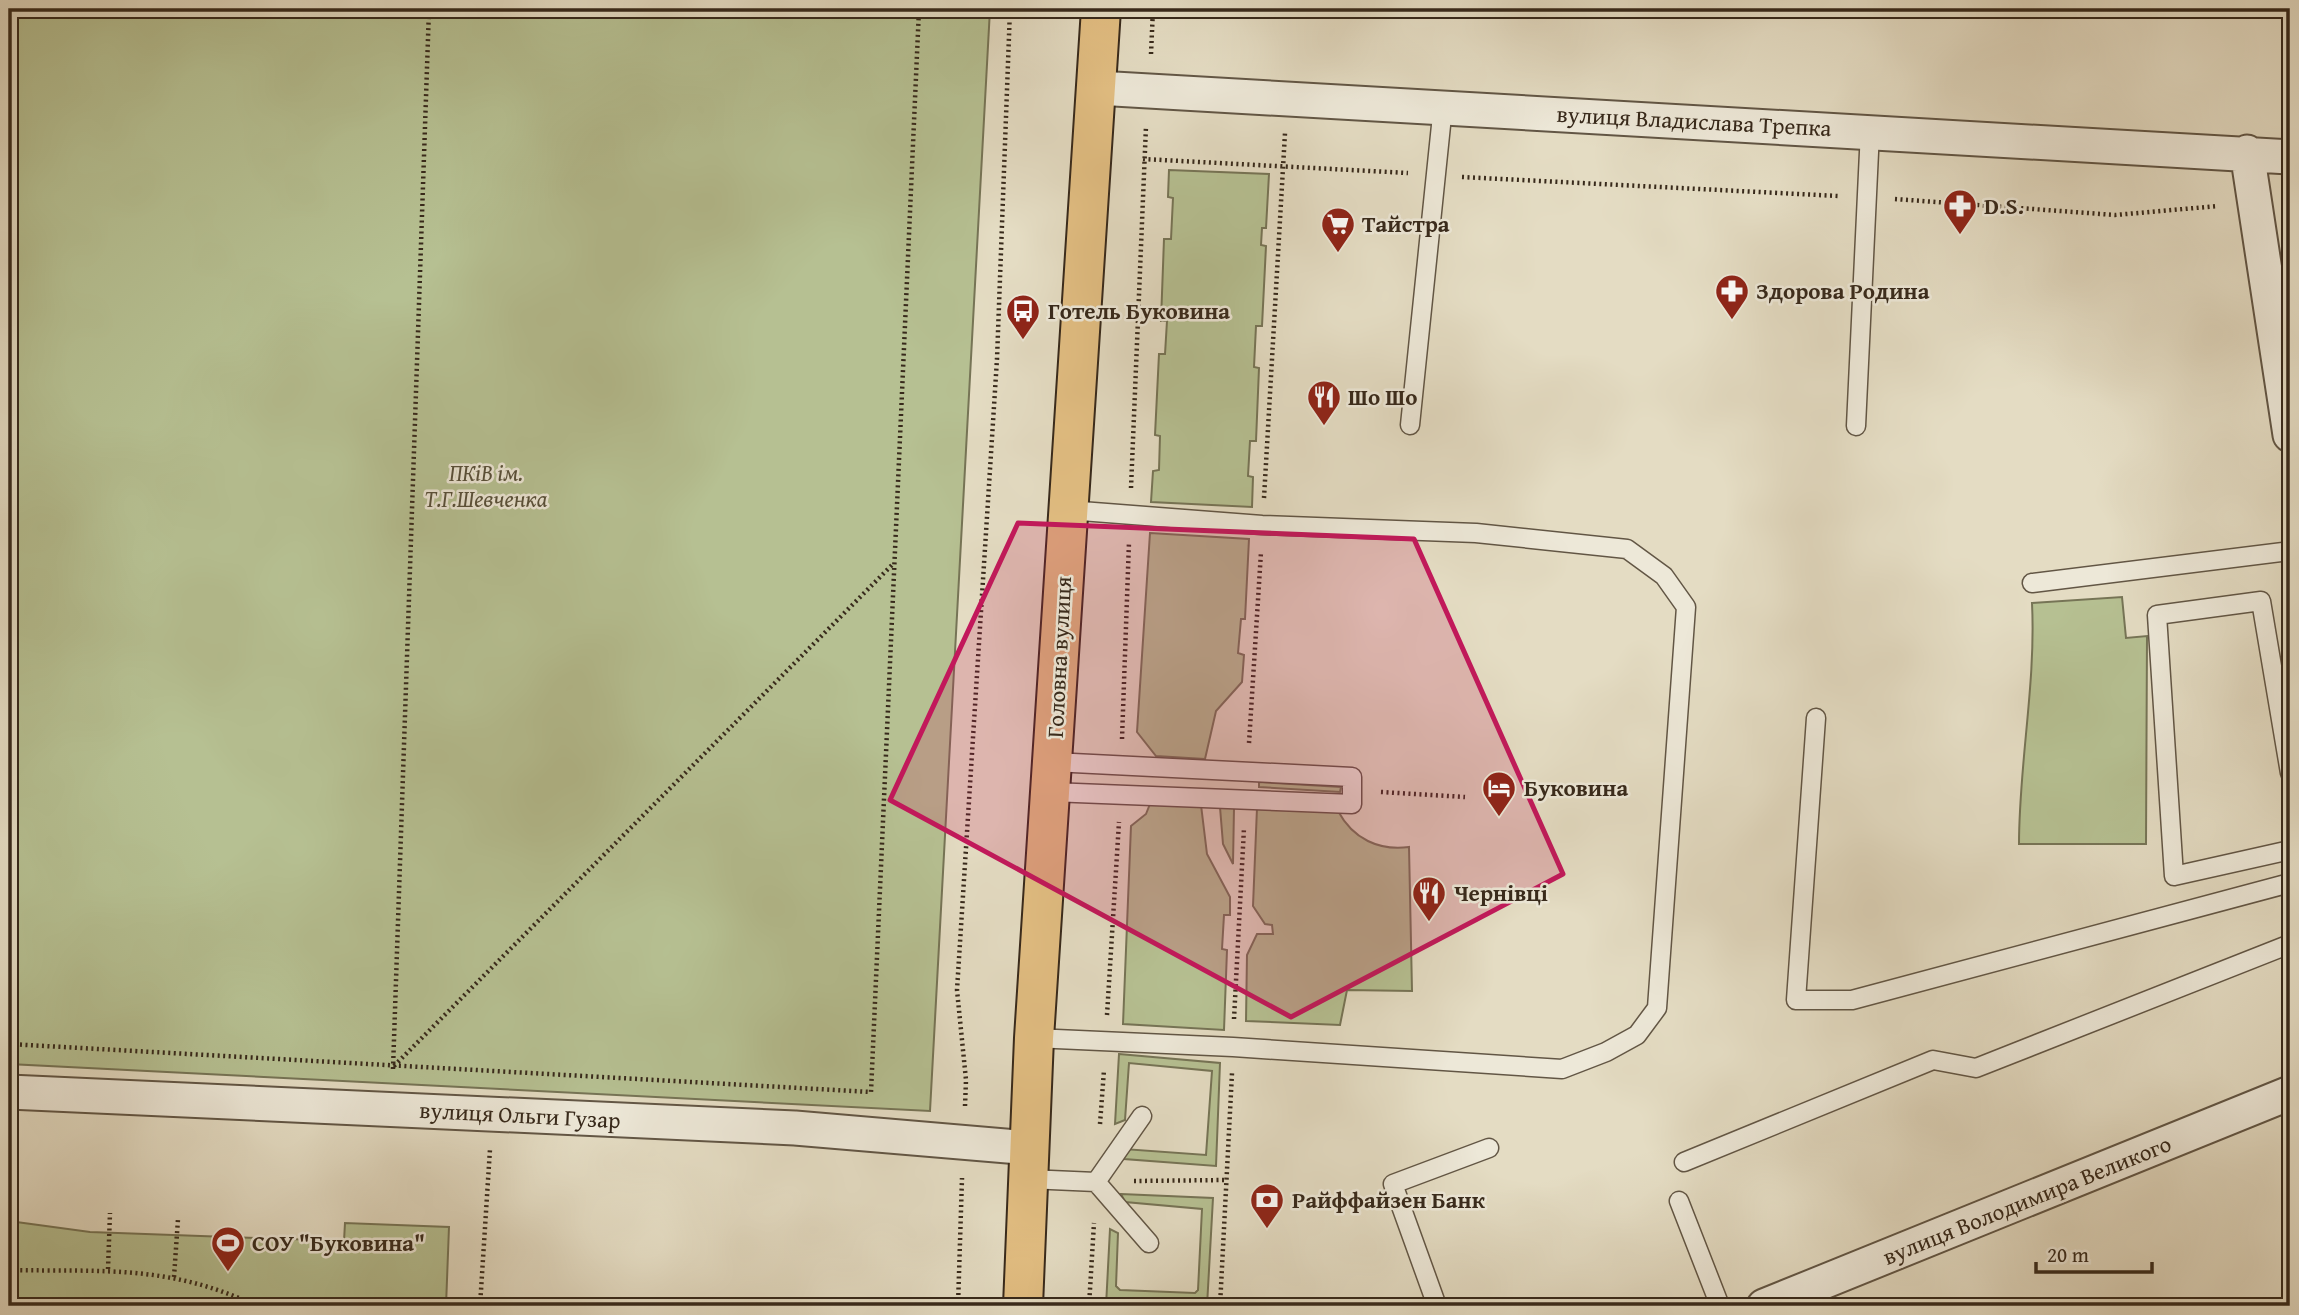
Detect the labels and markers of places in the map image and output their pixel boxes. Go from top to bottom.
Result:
pharmacy icon: D.S. [1941,187,1979,236]
place label: D.S. [1984,189,2024,222]
supermarket icon: Тайстра [1319,205,1357,254]
place label: Тайстра [1362,207,1450,240]
pharmacy icon: Здорова Родина [1713,272,1751,321]
place label: Здорова Родина [1756,274,1930,307]
bus stop icon: Готель Буковина [1004,292,1042,341]
place label: Готель Буковина [1048,294,1230,327]
restaurant icon: Шо Шо [1305,378,1343,427]
place label: Шо Шо [1348,380,1418,413]
hotel icon: Буковина [1480,769,1518,818]
place label: Буковина [1524,771,1628,804]
restaurant icon: Чернівці [1410,874,1448,923]
place label: Чернівці [1454,876,1548,909]
bank icon: Райффайзен Банк [1248,1181,1286,1230]
place label: Райффайзен Банк [1292,1183,1486,1216]
sports icon: СОУ "Буковина" [209,1224,247,1273]
place label: СОУ "Буковина" [252,1226,425,1259]

